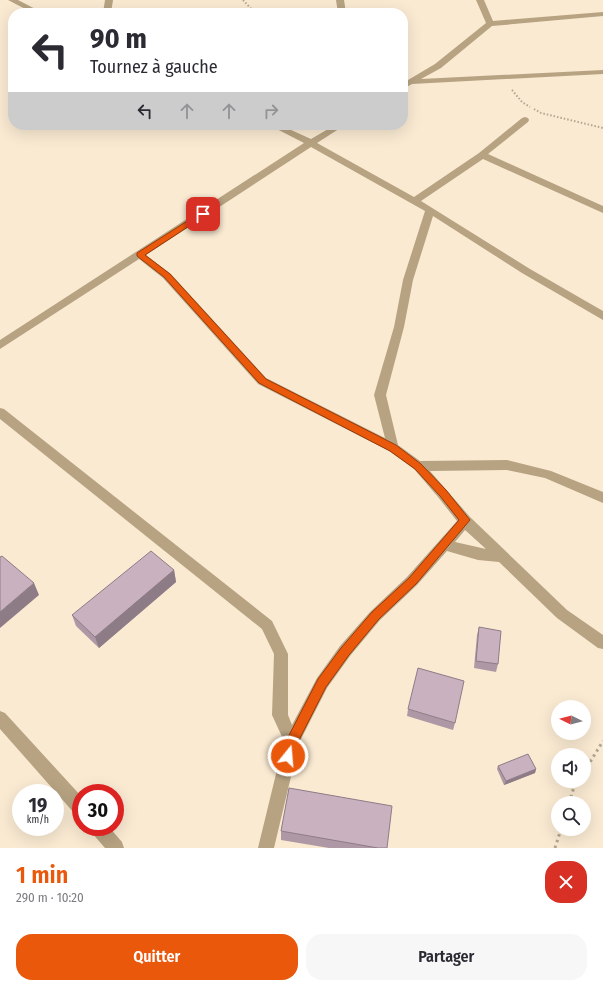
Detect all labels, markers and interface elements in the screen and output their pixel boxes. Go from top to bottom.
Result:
text: 90 m [90,22,147,55]
icon: left [24,24,76,76]
text: Tournez à gauche [90,56,218,78]
icon: left [134,100,156,122]
icon: ahead [176,100,198,122]
icon: ahead [218,100,240,122]
icon: right [260,100,282,122]
pin [186,197,220,231]
icon: arrive [192,203,214,225]
north arrow [551,700,591,740]
map controls [551,700,591,836]
position arrow [267,735,309,777]
button: sound [551,748,591,788]
speed limit sign: 30 [72,784,124,836]
text: 19 [29,793,47,817]
button: search [551,796,591,836]
text: km/h [27,814,49,826]
text: 1 min [16,861,68,889]
button: close [545,861,587,903]
text: 290 m · 10:20 [16,890,84,905]
button: Quitter [16,934,298,980]
button: Partager [306,934,587,980]

